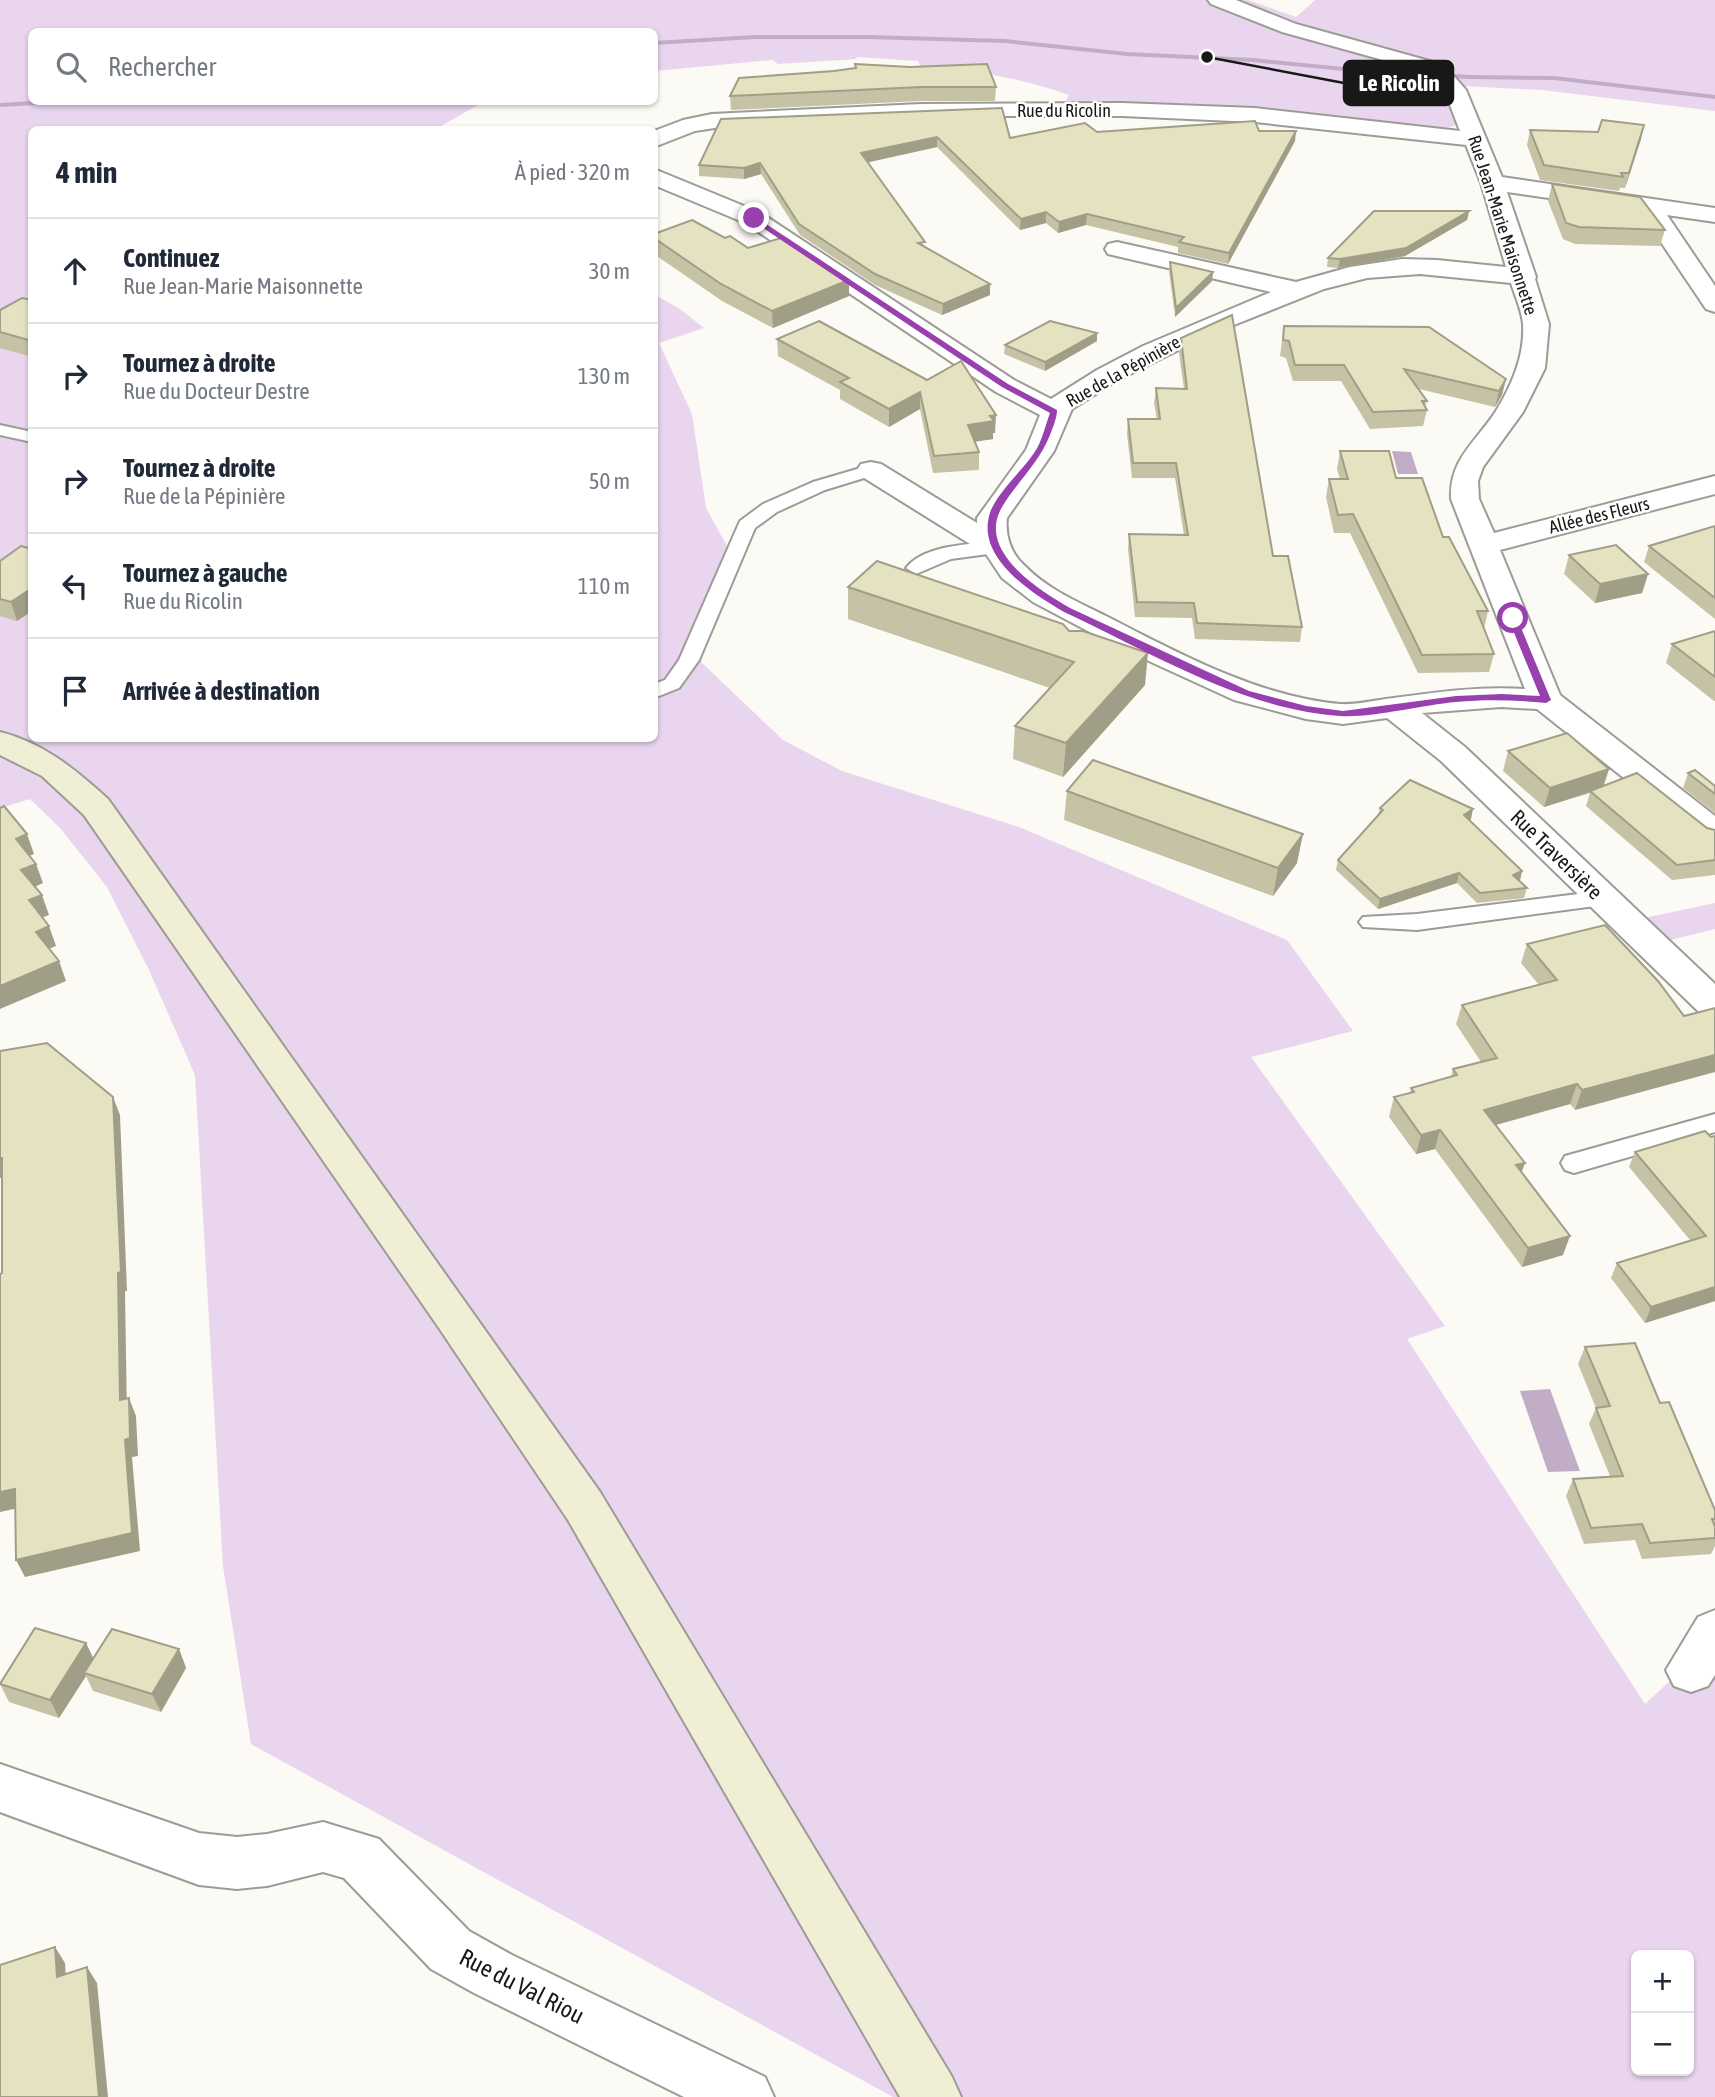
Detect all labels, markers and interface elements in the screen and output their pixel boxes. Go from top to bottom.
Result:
search box [28,28,658,105]
icon: search [52,48,90,86]
text: Rechercher [108,52,216,82]
callout: Le Ricolin [1344,61,1453,105]
text: Le Ricolin [1358,70,1440,96]
street label: Rue du Ricolin [1017,100,1111,121]
street label: Rue Jean-Marie Maisonnette [1464,132,1542,318]
text: 4 min [56,155,117,189]
text: À pied · 320 m [515,159,630,185]
route end [738,202,769,233]
text: Continuez [123,243,219,273]
icon: ahead [56,252,94,290]
text: 30 m [589,258,630,284]
text: Rue Jean-Marie Maisonnette [123,273,363,299]
street label: Rue de la Pépinière [1062,331,1184,411]
text: Tournez à droite [123,348,276,378]
icon: right [56,357,94,395]
text: 130 m [578,363,630,389]
text: Rue du Docteur Destre [123,378,310,404]
text: Tournez à droite [123,453,276,483]
icon: right [56,462,94,500]
text: 50 m [589,468,630,494]
text: Rue de la Pépinière [123,483,285,509]
street label: Allée des Fleurs [1547,492,1651,538]
text: Tournez à gauche [123,558,288,588]
icon: left [56,567,94,605]
text: 110 m [578,573,630,599]
text: Rue du Ricolin [123,588,243,614]
route start [1497,602,1528,633]
icon: arrive [56,672,94,710]
text: Arrivée à destination [123,676,320,706]
street label: Rue Traversière [1506,804,1608,904]
street label: Rue du Val Riou [455,1943,589,2029]
map controls [1631,1950,1694,2076]
button: + [1631,1950,1694,2013]
button: − [1631,2013,1694,2076]

